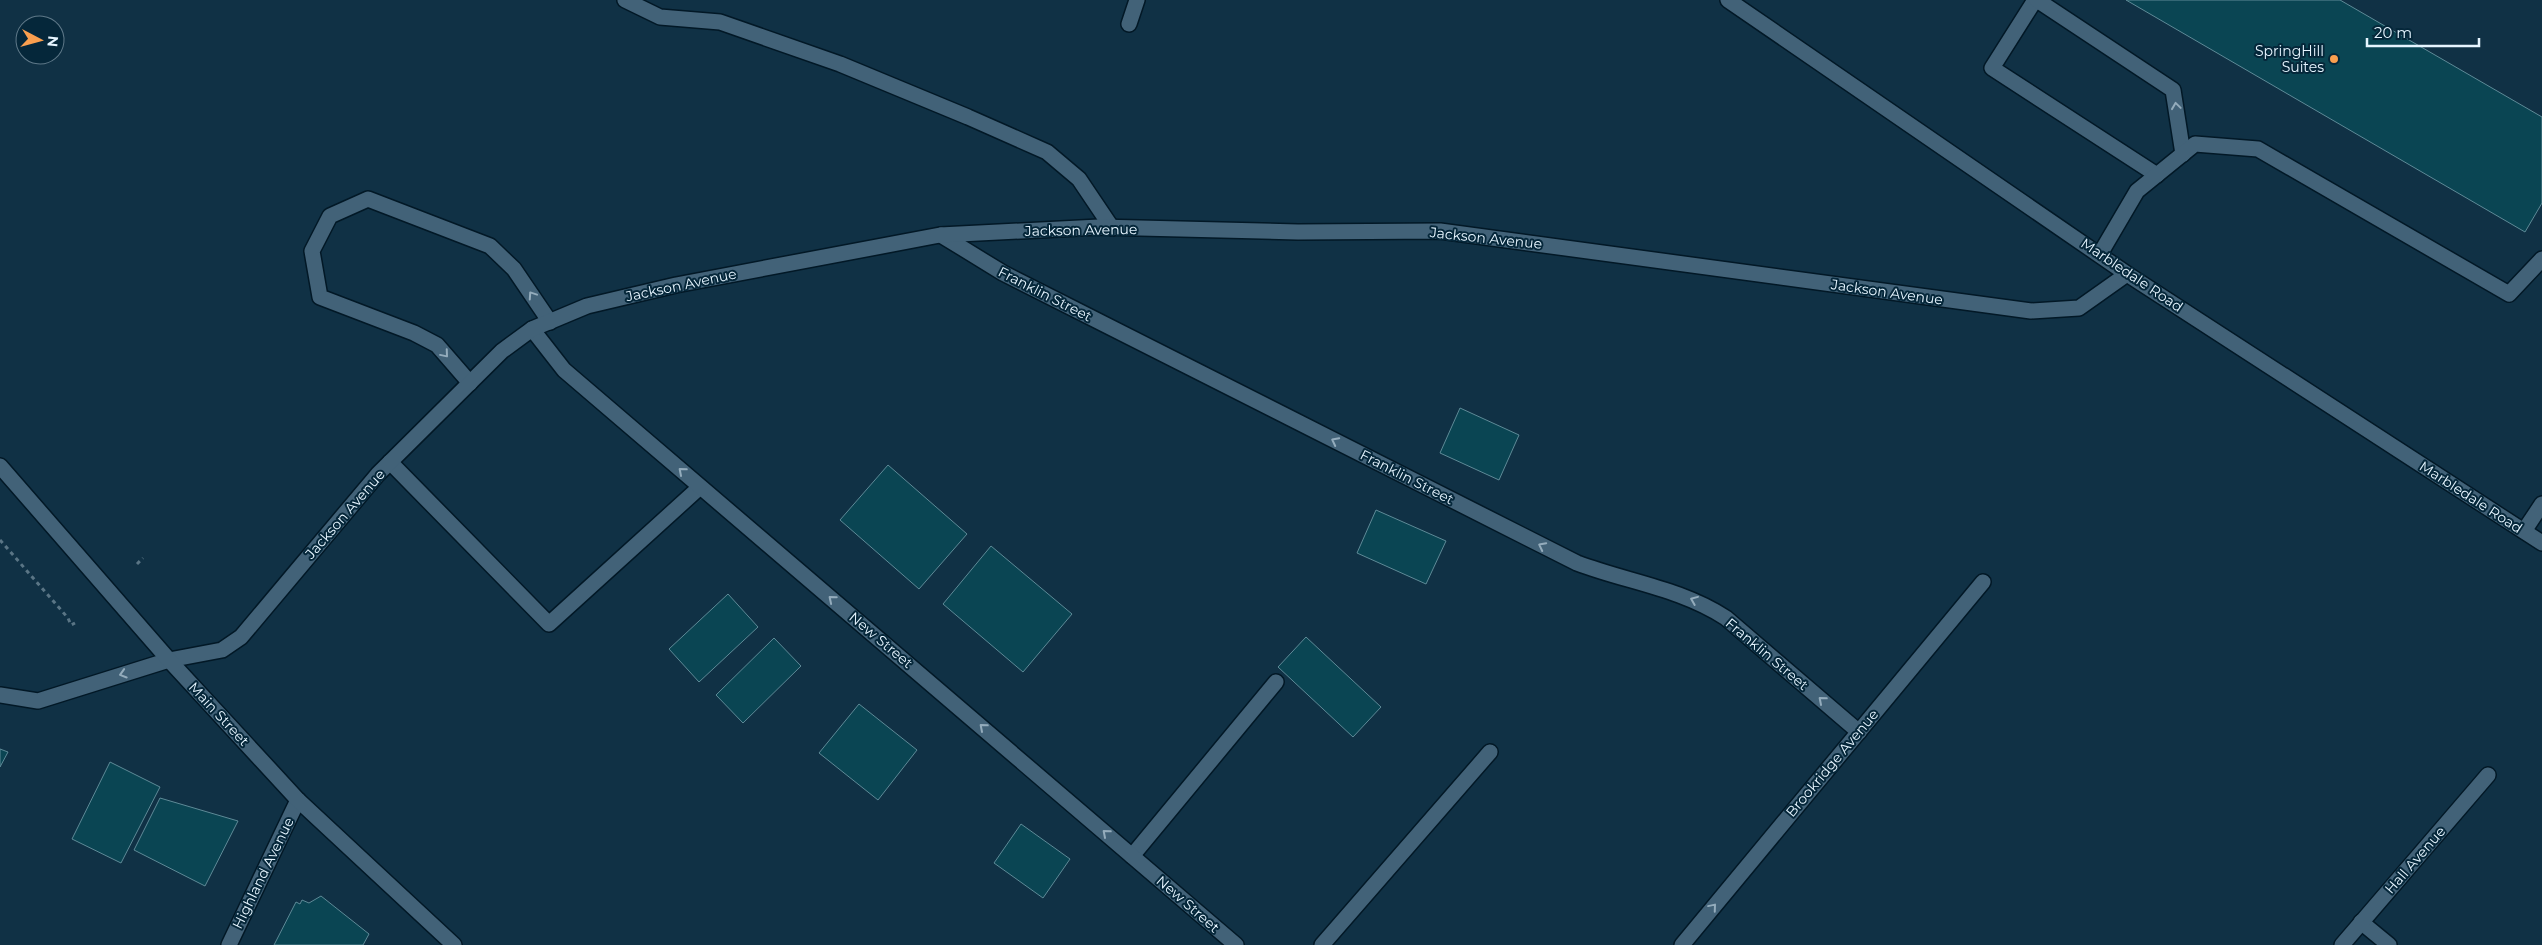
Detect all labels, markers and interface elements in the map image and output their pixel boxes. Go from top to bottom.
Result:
north arrow [15,15,65,65]
scale bar [2367,15,2480,47]
text: 20 m [2374,23,2412,42]
text: N [43,35,62,48]
place label: SpringHill Suites [2255,42,2324,76]
marker: SpringHill Suites [2328,53,2340,65]
one-way arrow [2171,102,2181,110]
street label: Jackson Avenue [1023,220,1138,240]
street label: Jackson Avenue [1428,223,1543,253]
street label: Marbledale Road [2078,234,2186,316]
street label: Franklin Street [995,263,1095,326]
street label: Jackson Avenue [623,264,738,306]
street label: Jackson Avenue [1829,275,1944,309]
one-way arrow [529,291,538,301]
one-way arrow [439,349,448,358]
one-way arrow [1331,437,1340,447]
street label: Franklin Street [1357,446,1457,509]
street label: Marbledale Road [2416,457,2526,537]
street label: Jackson Avenue [301,466,389,563]
one-way arrow [679,469,688,477]
one-way arrow [1538,542,1547,552]
one-way arrow [829,596,838,605]
one-way arrow [1690,596,1699,607]
street label: New Street [845,608,917,672]
street label: Franklin Street [1722,614,1812,694]
one-way arrow [119,669,127,679]
street label: Main Street [185,678,253,750]
one-way arrow [1818,697,1827,706]
street label: Brookridge Avenue [1782,705,1882,821]
one-way arrow [980,724,989,733]
street label: Highland Avenue [228,814,298,932]
street label: Hall Avenue [2381,823,2449,897]
one-way arrow [1103,831,1112,839]
street label: New Street [1153,872,1224,937]
one-way arrow [1708,904,1717,913]

